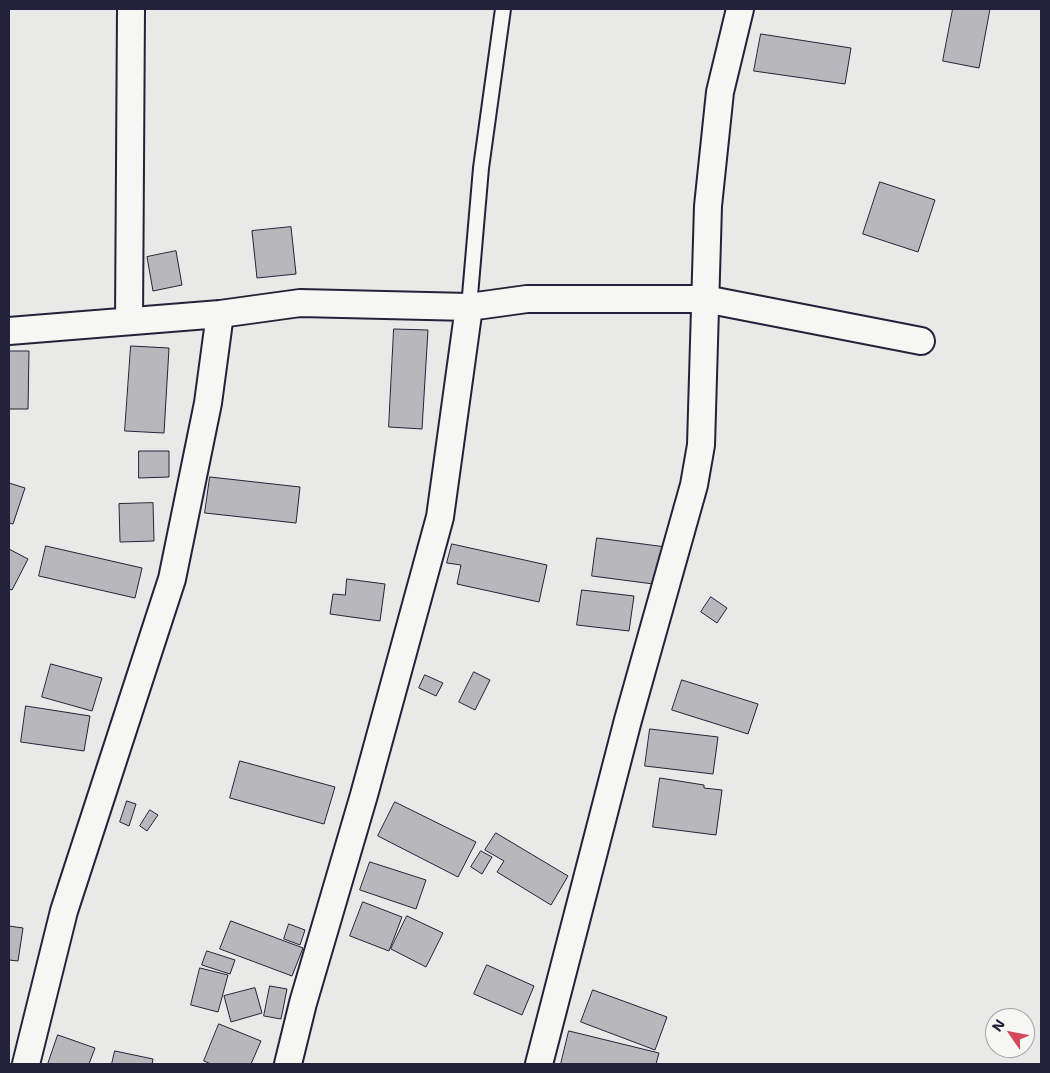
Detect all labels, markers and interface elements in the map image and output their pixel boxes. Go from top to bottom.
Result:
north arrow [985,1008,1035,1058]
text: N [988,1016,1009,1035]

